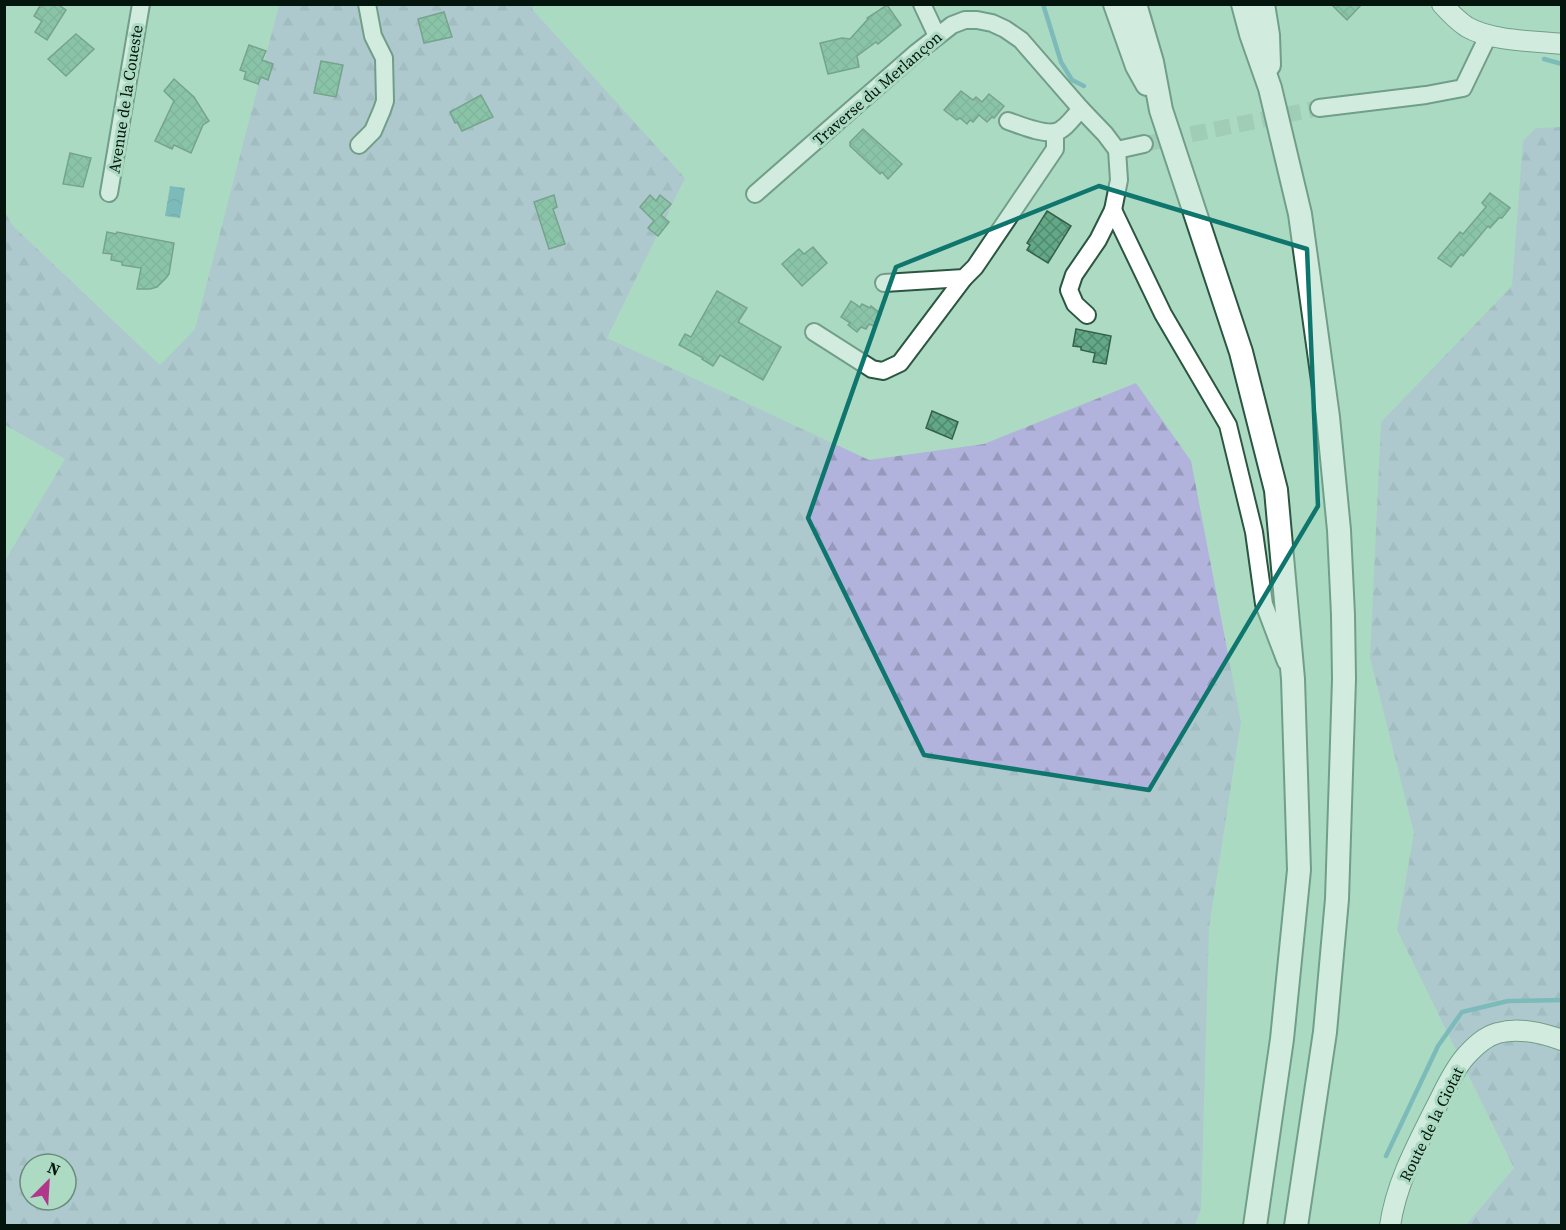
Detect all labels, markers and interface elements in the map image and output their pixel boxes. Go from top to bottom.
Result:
street label: Avenue de la Coueste [102,23,148,175]
street label: Traverse du Merlançon [808,26,946,150]
street label: Route de la Ciotat [1394,1062,1469,1185]
north arrow [18,1152,78,1212]
text: N [44,1156,64,1181]

